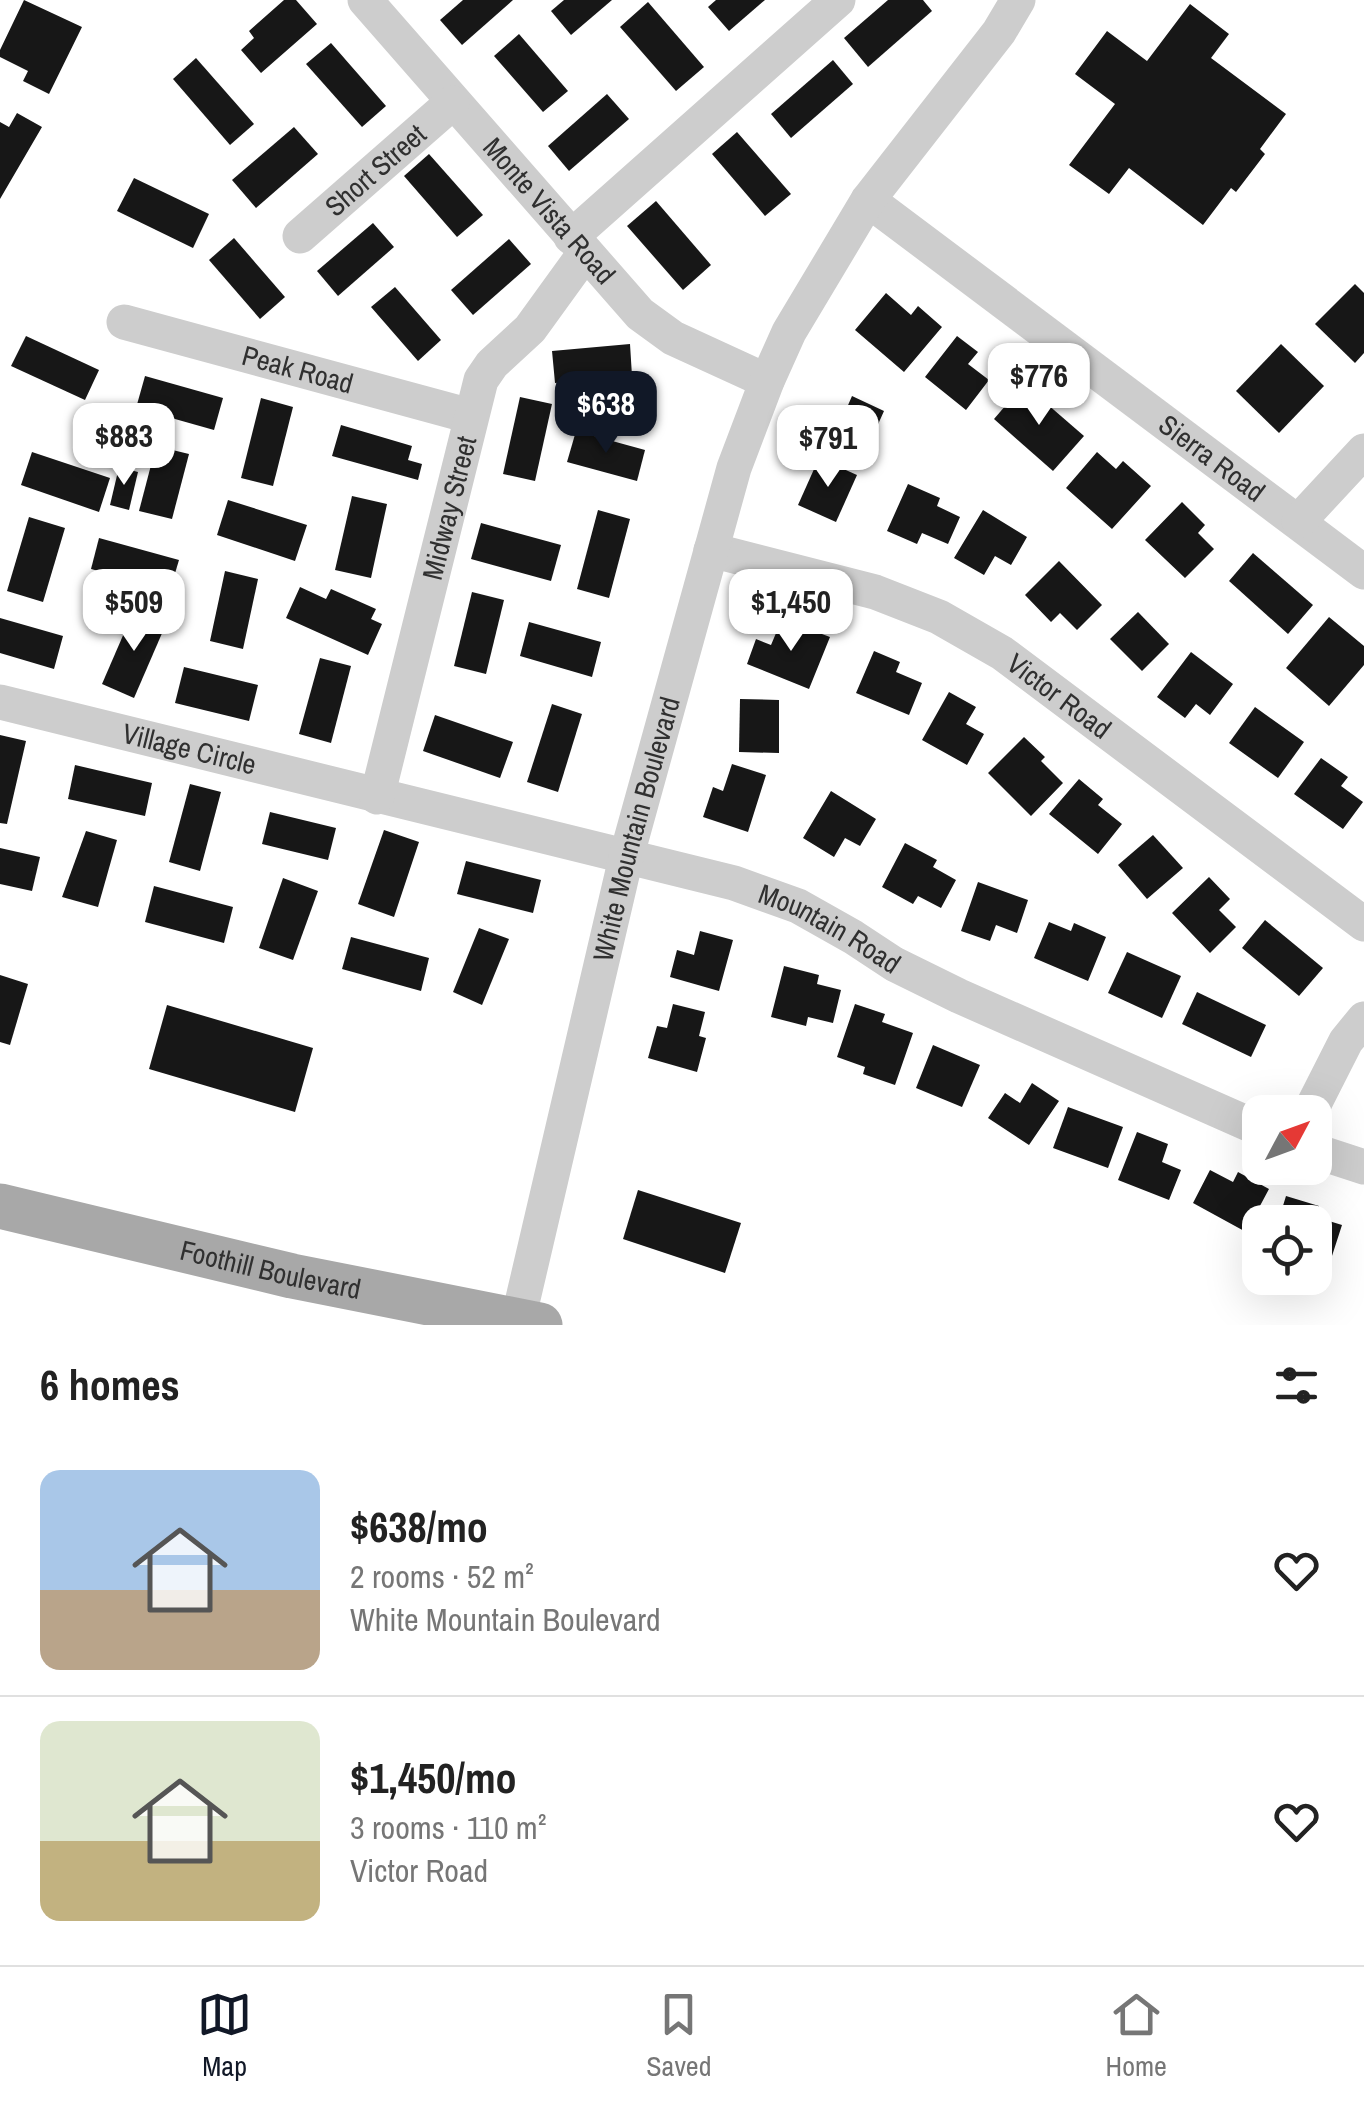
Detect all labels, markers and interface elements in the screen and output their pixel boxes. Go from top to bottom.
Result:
street label: Short Street [317,115,434,225]
street label: Monte Vista Road [475,129,624,292]
street label: Peak Road [238,336,358,402]
pin: $776 [980,343,1098,428]
text: $776 [1010,354,1068,397]
pin: $638 [547,371,665,456]
text: $638 [577,382,635,425]
pin: $883 [65,403,183,488]
pin: $791 [769,405,887,490]
street label: Sierra Road [1151,406,1273,510]
text: $883 [95,414,153,457]
text: $791 [799,416,857,459]
street label: Midway Street [413,432,485,584]
pin: $509 [75,569,193,654]
pin: $1,450 [710,569,872,654]
text: $509 [105,580,163,623]
text: $1,450 [751,580,831,623]
street label: Victor Road [999,644,1119,747]
street label: White Mountain Boulevard [583,692,689,965]
street label: Village Circle [119,714,260,783]
street label: Mountain Road [753,874,908,982]
north arrow [1242,1095,1332,1185]
map controls [1242,1095,1332,1295]
button: locate [1242,1205,1332,1295]
street label: Foothill Boulevard [176,1231,364,1308]
text: 6 homes [40,1357,180,1413]
icon: filters [1269,1358,1324,1413]
text: $638/mo [350,1499,488,1555]
icon: home [120,1510,240,1630]
icon: heart [1269,1543,1324,1598]
text: 2 rooms · 52 m² [350,1555,534,1598]
text: White Mountain Boulevard [350,1598,661,1641]
text: $1,450/mo [350,1750,517,1806]
icon: home [120,1761,240,1881]
icon: heart [1269,1794,1324,1849]
text: 3 rooms · 110 m² [350,1806,546,1849]
text: Victor Road [350,1849,488,1892]
tab: Map [197,1987,252,2085]
tab: Saved [646,1987,711,2085]
tab: Home [1106,1987,1167,2085]

